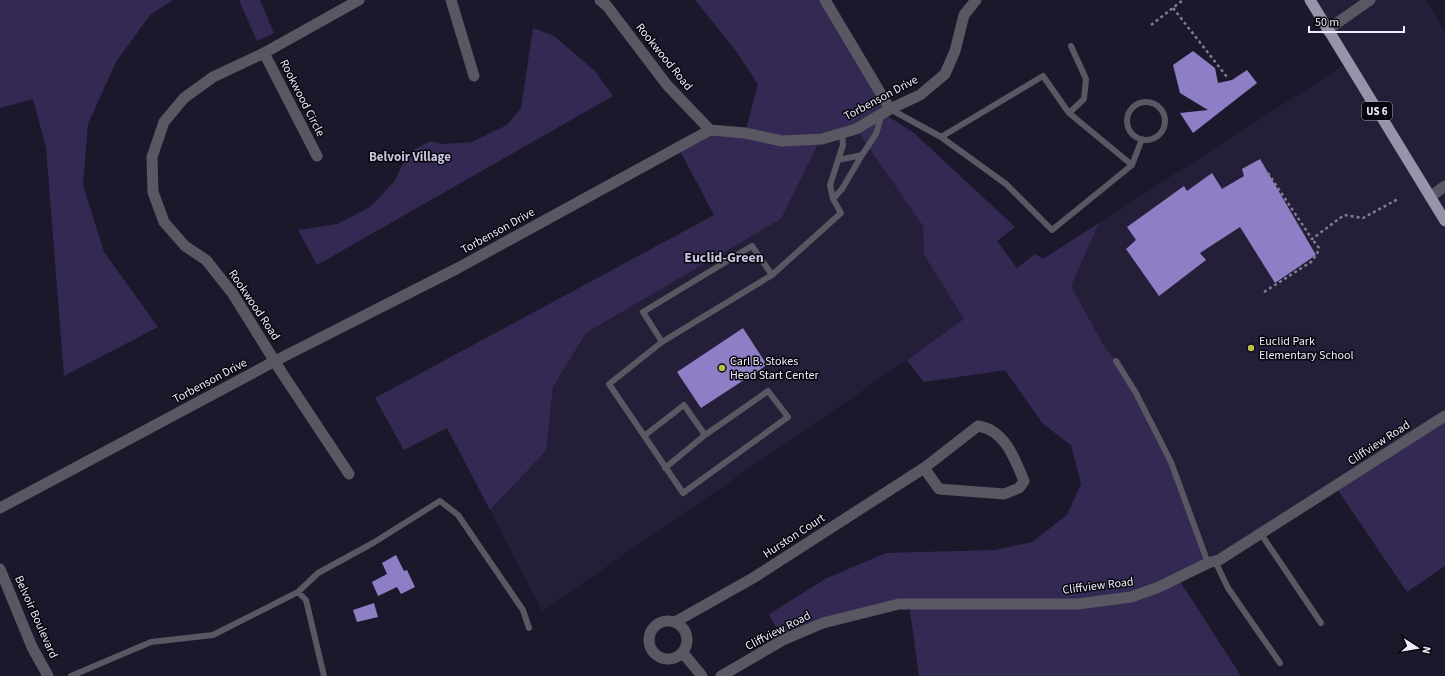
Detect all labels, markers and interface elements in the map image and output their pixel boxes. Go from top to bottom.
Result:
scale bar [1309,8,1404,34]
text: 50 m [1315,14,1339,31]
street label: Rookwood Road [632,20,696,94]
street label: Rookwood Circle [275,56,329,140]
street label: Torbenson Drive [841,71,921,125]
road number: US 6 [1362,102,1392,120]
district label: Belvoir Village [369,148,451,166]
street label: Torbenson Drive [458,204,538,258]
district label: Euclid-Green [684,248,764,268]
street label: Rookwood Road [224,266,284,344]
place label: Euclid Park Elementary School [1259,333,1354,364]
marker: Euclid Park Elementary School [1246,343,1256,353]
place label: Carl B. Stokes Head Start Center [730,353,820,384]
street label: Torbenson Drive [170,354,250,408]
marker: Carl B. Stokes Head Start Center [717,363,727,373]
street label: Cliffview Road [1344,416,1414,470]
street label: Hurston Court [760,510,828,562]
street label: Belvoir Boulevard [10,573,62,661]
street label: Cliffview Road [1062,573,1134,599]
street label: Cliffview Road [742,607,814,655]
north arrow [1397,628,1437,668]
text: N [1418,645,1434,655]

